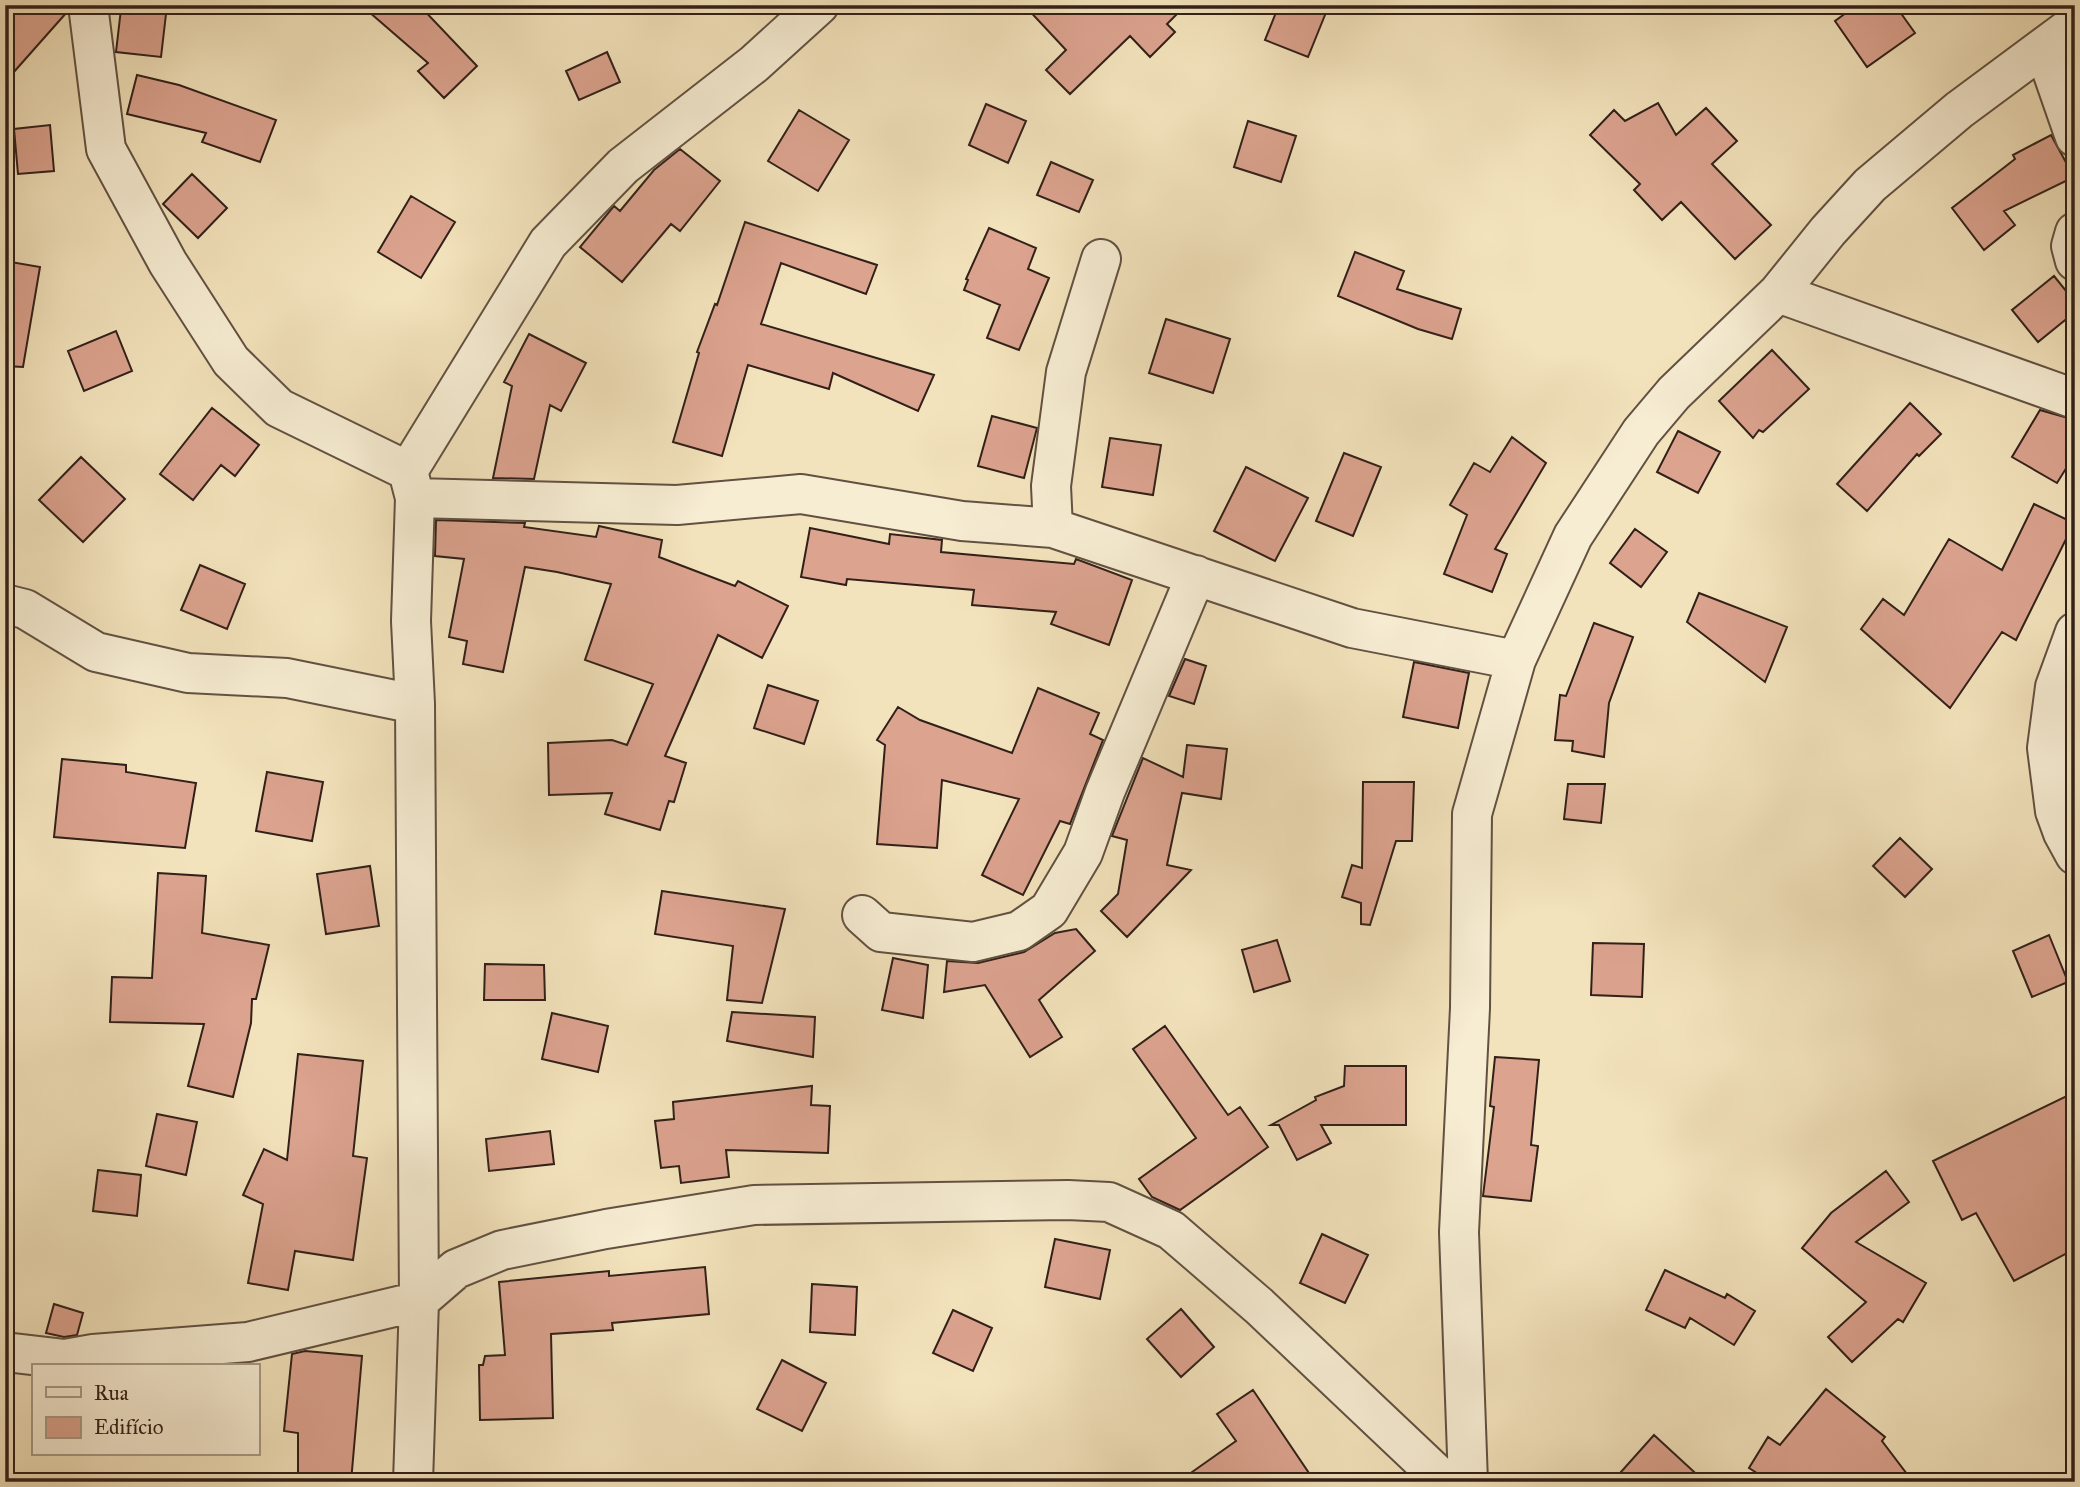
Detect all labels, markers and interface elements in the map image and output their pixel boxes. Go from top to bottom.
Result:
legend [32,1364,259,1456]
text: Rua [94,1380,129,1406]
text: Edifício [94,1414,164,1440]

